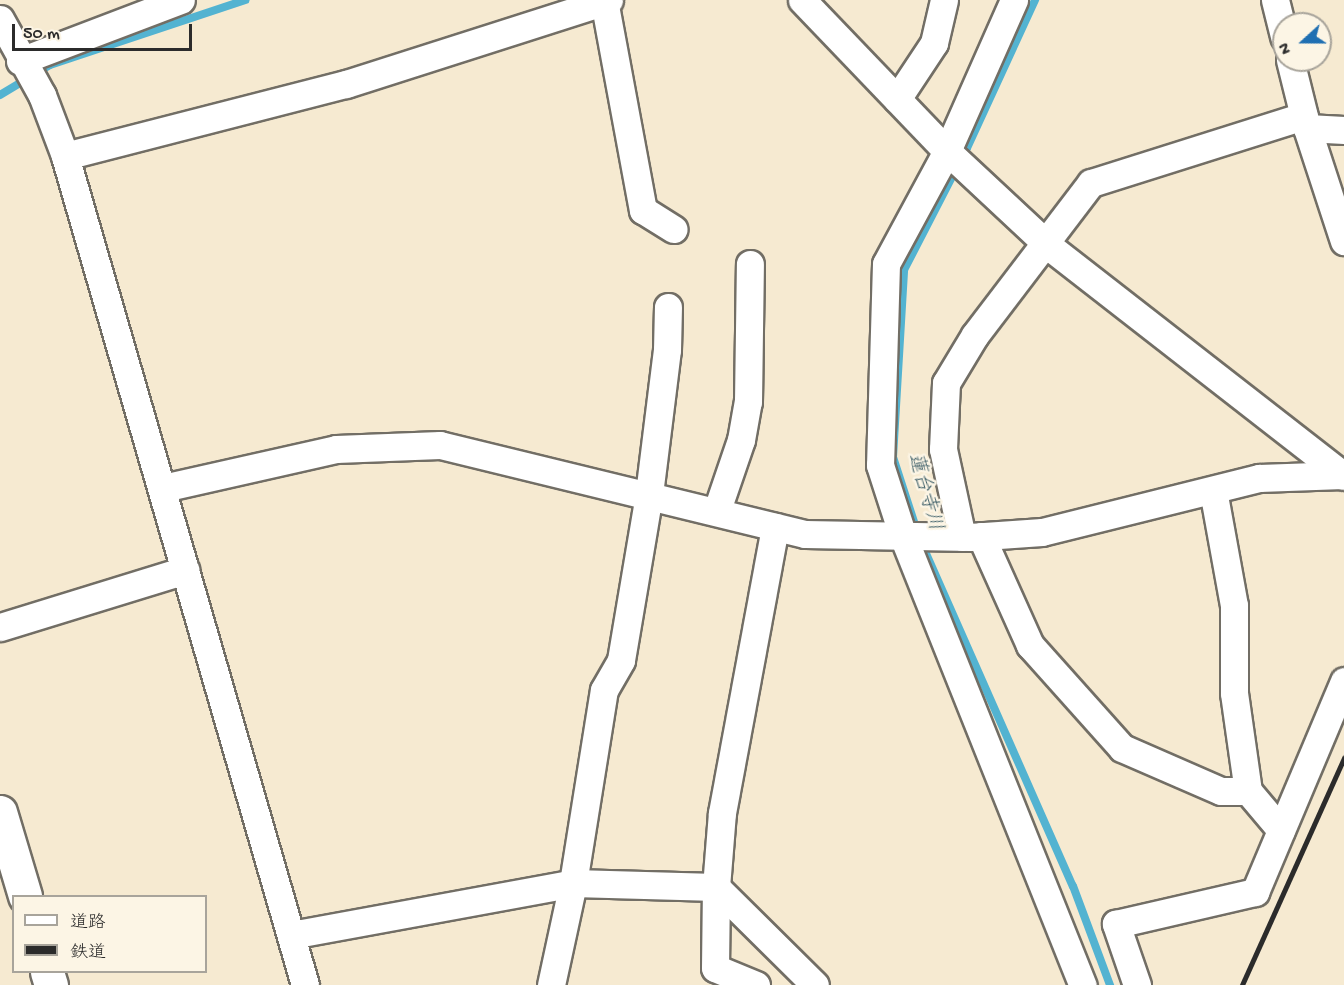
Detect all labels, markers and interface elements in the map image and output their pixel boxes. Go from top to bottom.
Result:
scale bar [15,12,195,50]
north arrow [1272,12,1332,72]
text: 50 m [23,24,60,45]
text: N [1276,40,1297,56]
water label: 蓮台寺川 [901,450,947,534]
legend [12,895,207,973]
text: 道路 [70,913,106,934]
text: 鉄道 [70,943,106,964]

